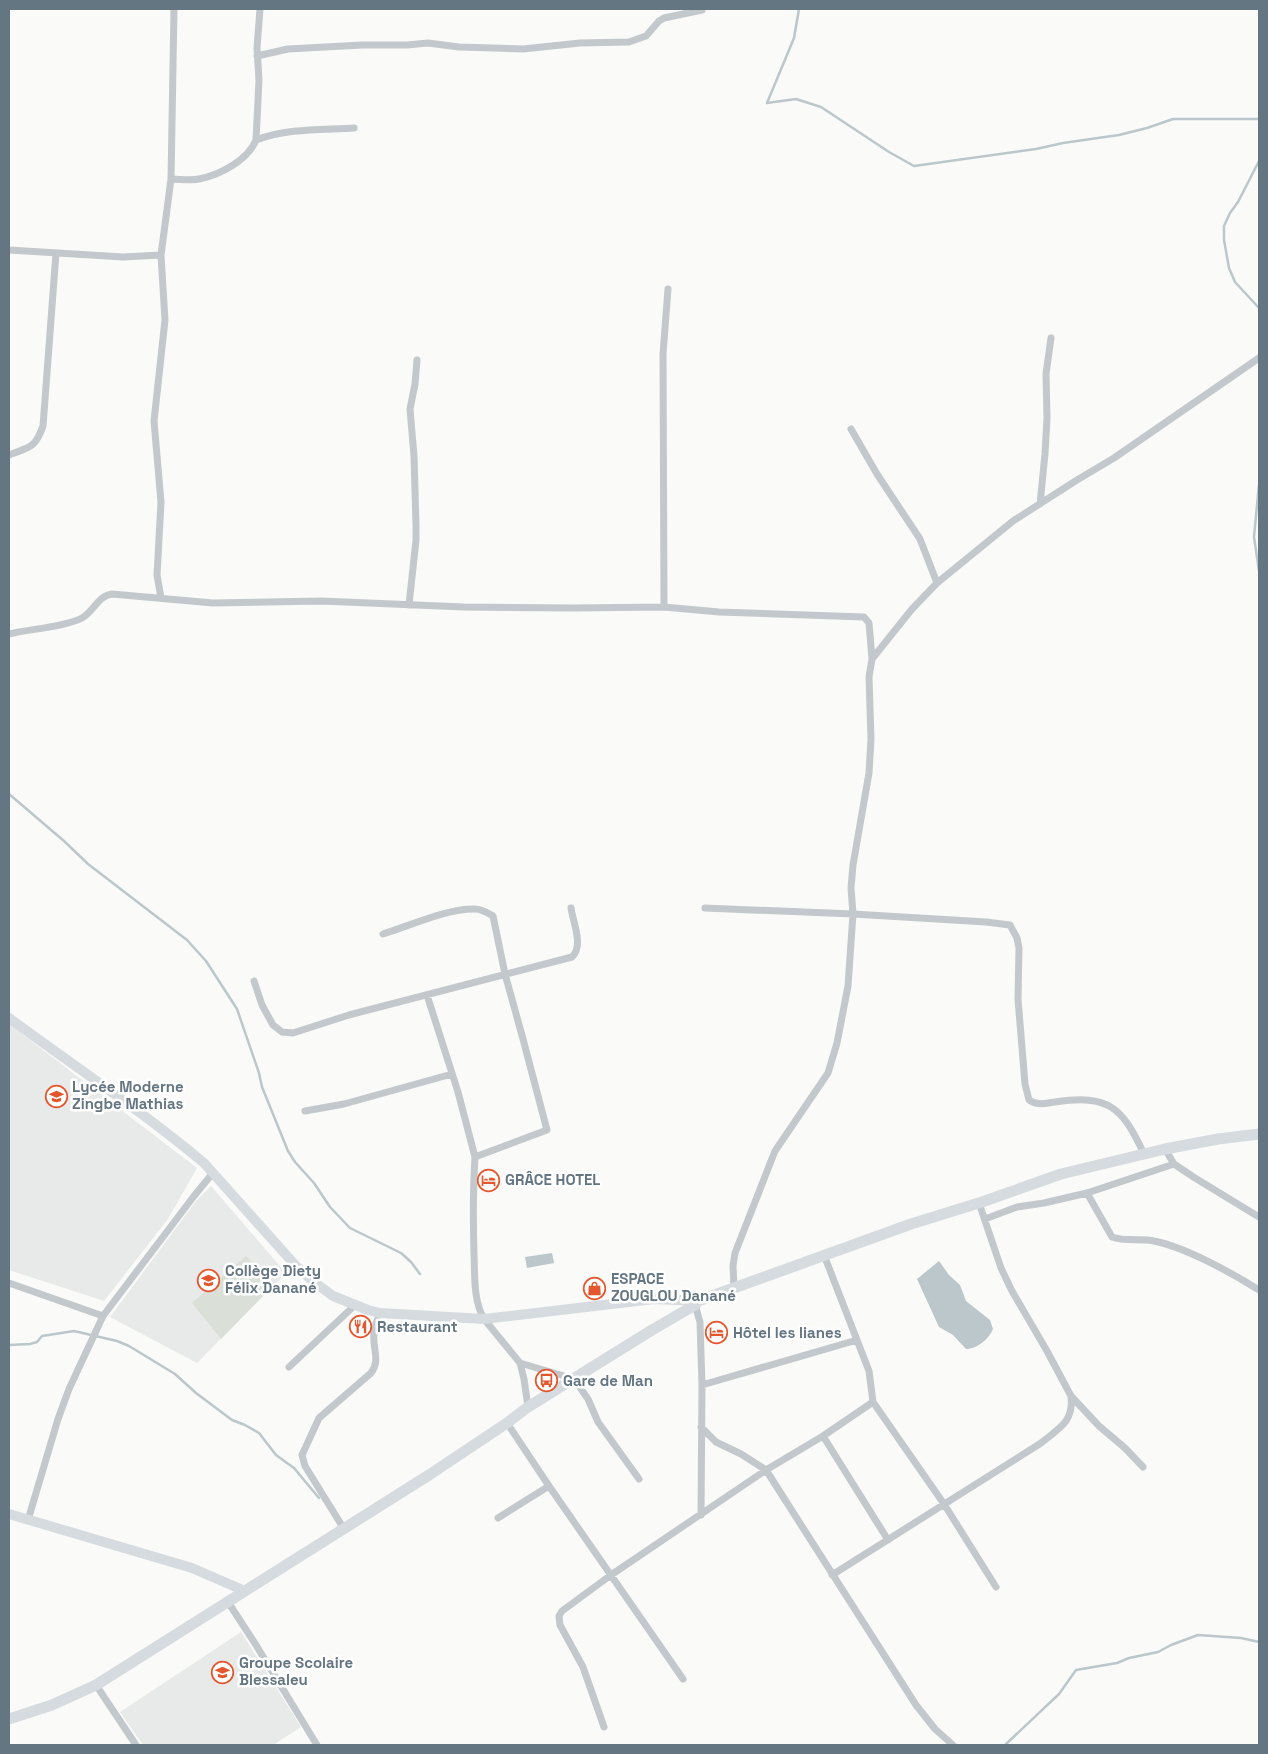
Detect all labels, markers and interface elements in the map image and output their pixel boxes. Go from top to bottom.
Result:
place label: Lycée Moderne Zingbe Mathias [72,1077,184,1113]
school or university icon: Lycée Moderne Zingbe Mathias [44,1084,68,1108]
hotel icon: GRÂCE HOTEL [477,1168,501,1192]
place label: GRÂCE HOTEL [505,1170,600,1189]
place label: Collège Diety Félix Danané [225,1261,321,1297]
school or university icon: Collège Diety Félix Danané [197,1268,221,1292]
place label: ESPACE ZOUGLOU Danané [611,1269,736,1305]
shop icon: ESPACE ZOUGLOU Danané [583,1276,607,1300]
restaurant icon: Restaurant [349,1315,373,1339]
place label: Restaurant [377,1317,458,1336]
hotel icon: Hôtel les lianes [705,1321,729,1345]
place label: Hôtel les lianes [733,1323,842,1342]
bus stop icon: Gare de Man [535,1369,559,1393]
place label: Gare de Man [563,1371,653,1390]
place label: Groupe Scolaire Blessaleu [239,1653,353,1689]
school or university icon: Groupe Scolaire Blessaleu [211,1660,235,1684]

